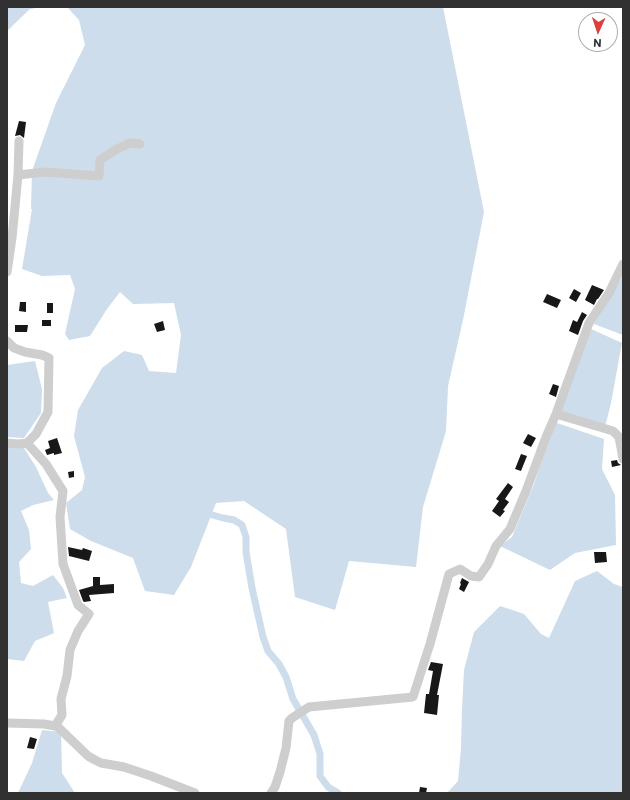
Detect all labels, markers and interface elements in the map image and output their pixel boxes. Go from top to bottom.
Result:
north arrow [578,12,618,52]
text: N [593,37,602,50]

